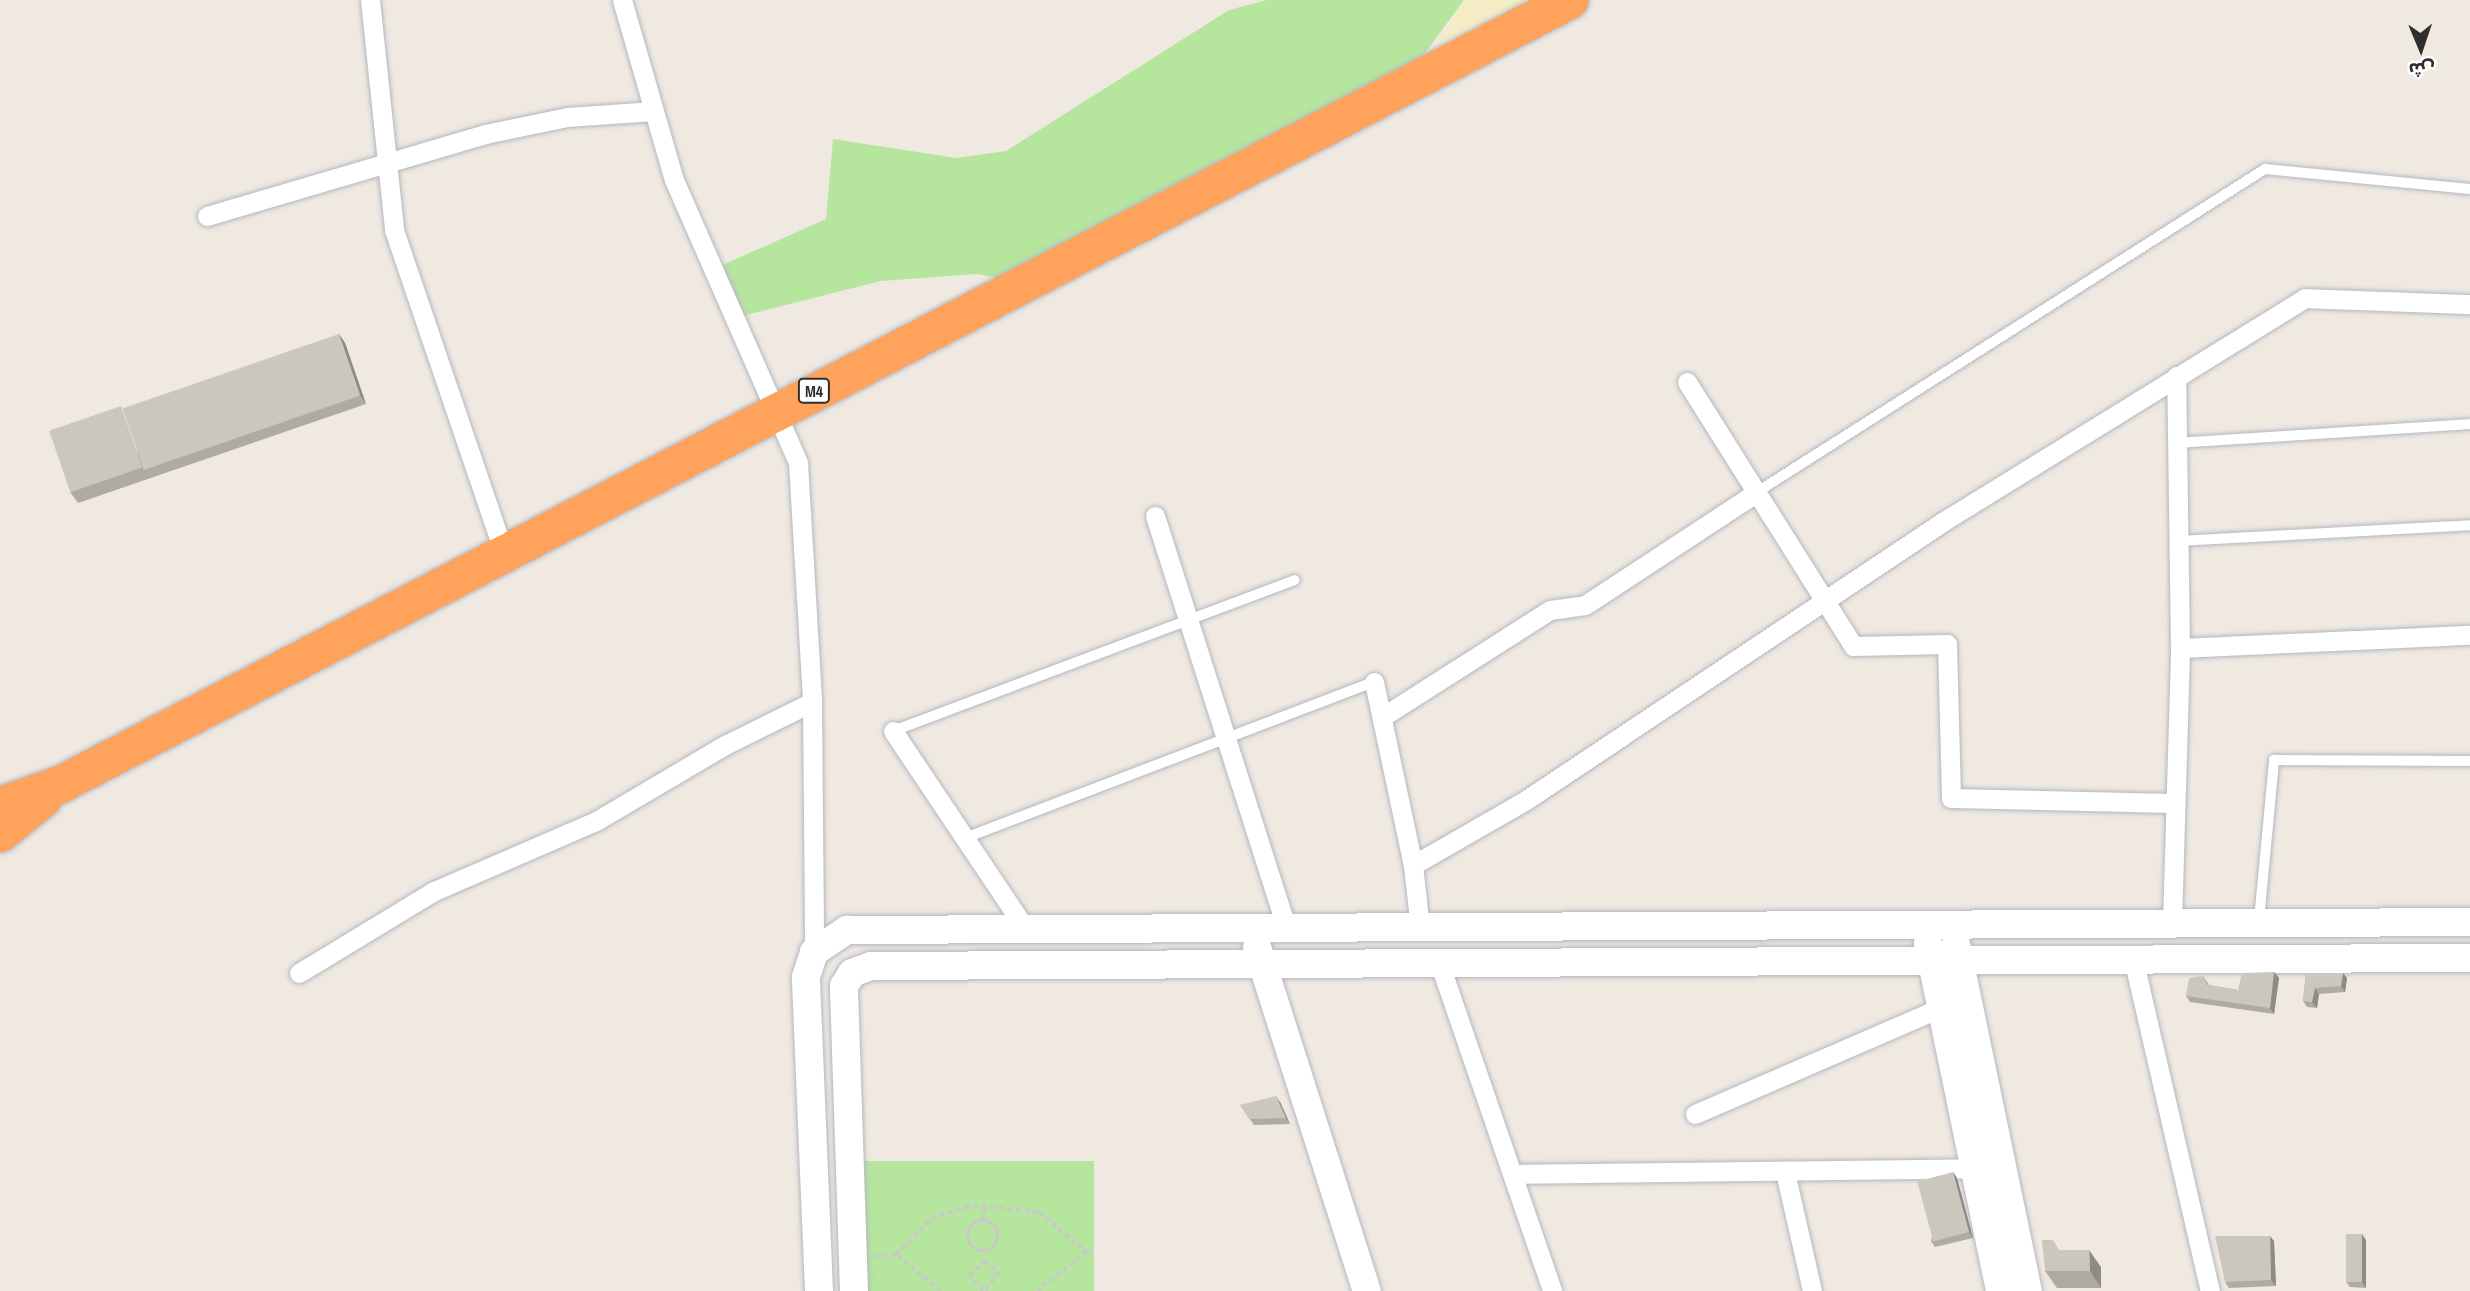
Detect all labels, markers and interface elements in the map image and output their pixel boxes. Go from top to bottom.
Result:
north arrow [2386,14,2456,84]
text: ش [2408,57,2435,83]
road number: M4 [796,378,832,404]

